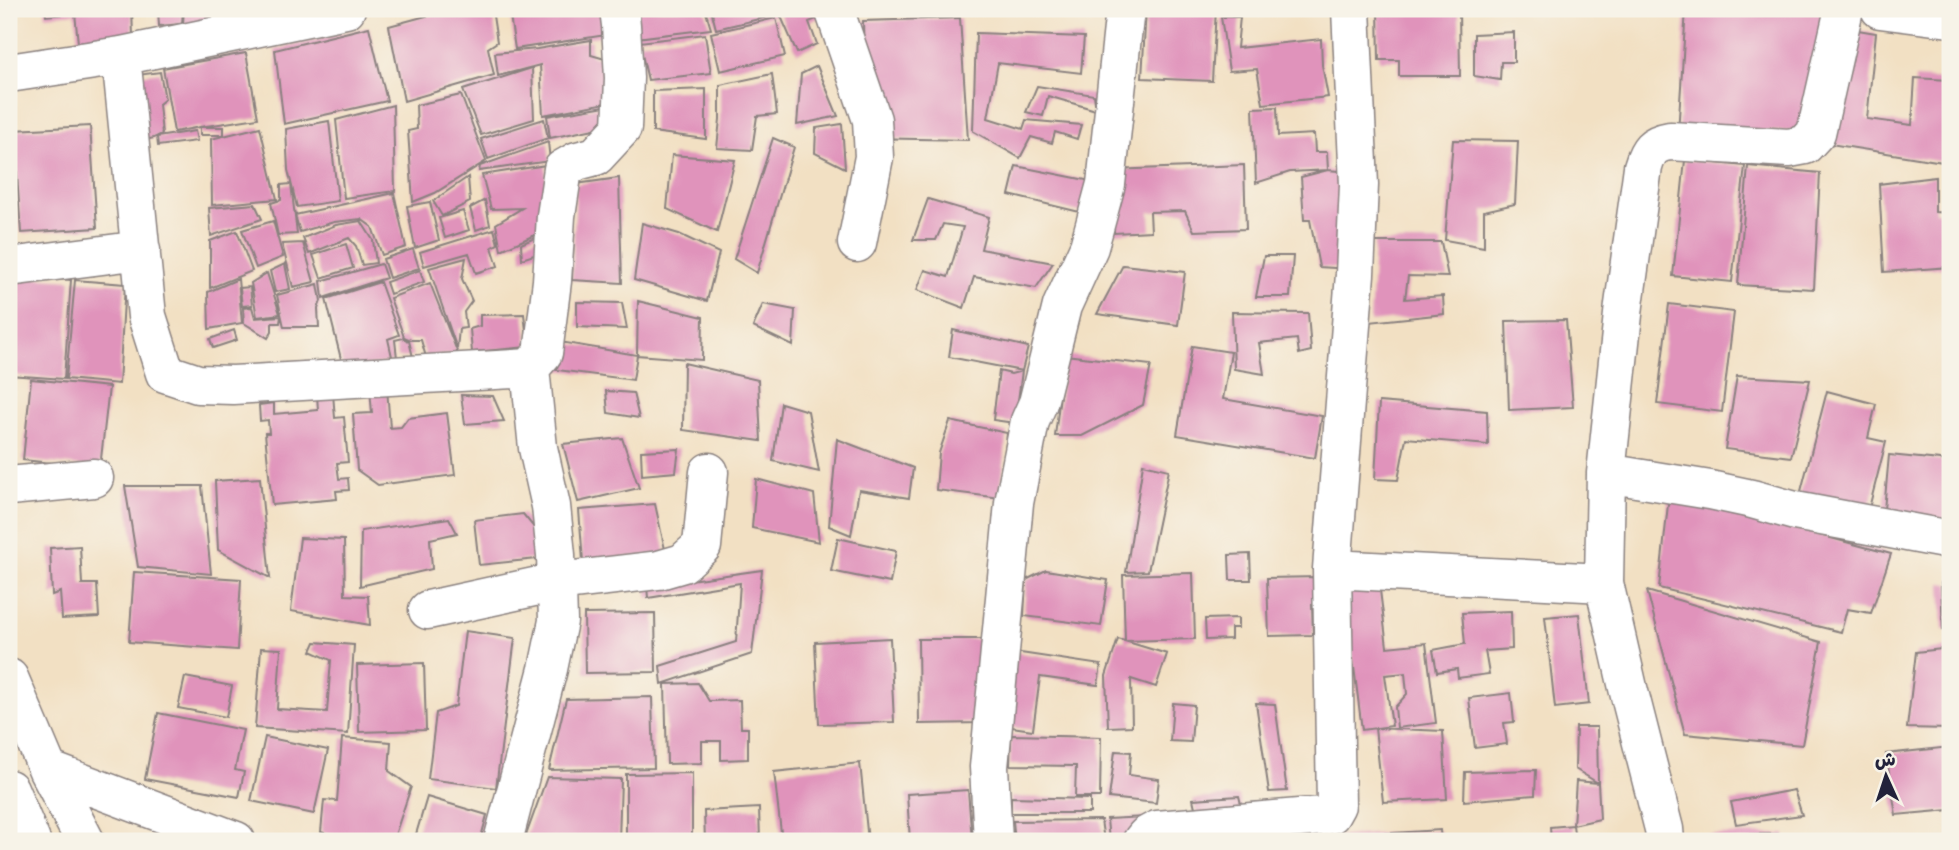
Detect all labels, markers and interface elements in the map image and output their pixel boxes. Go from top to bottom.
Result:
north arrow [1850,742,1920,812]
text: ش [1874,745,1896,773]

